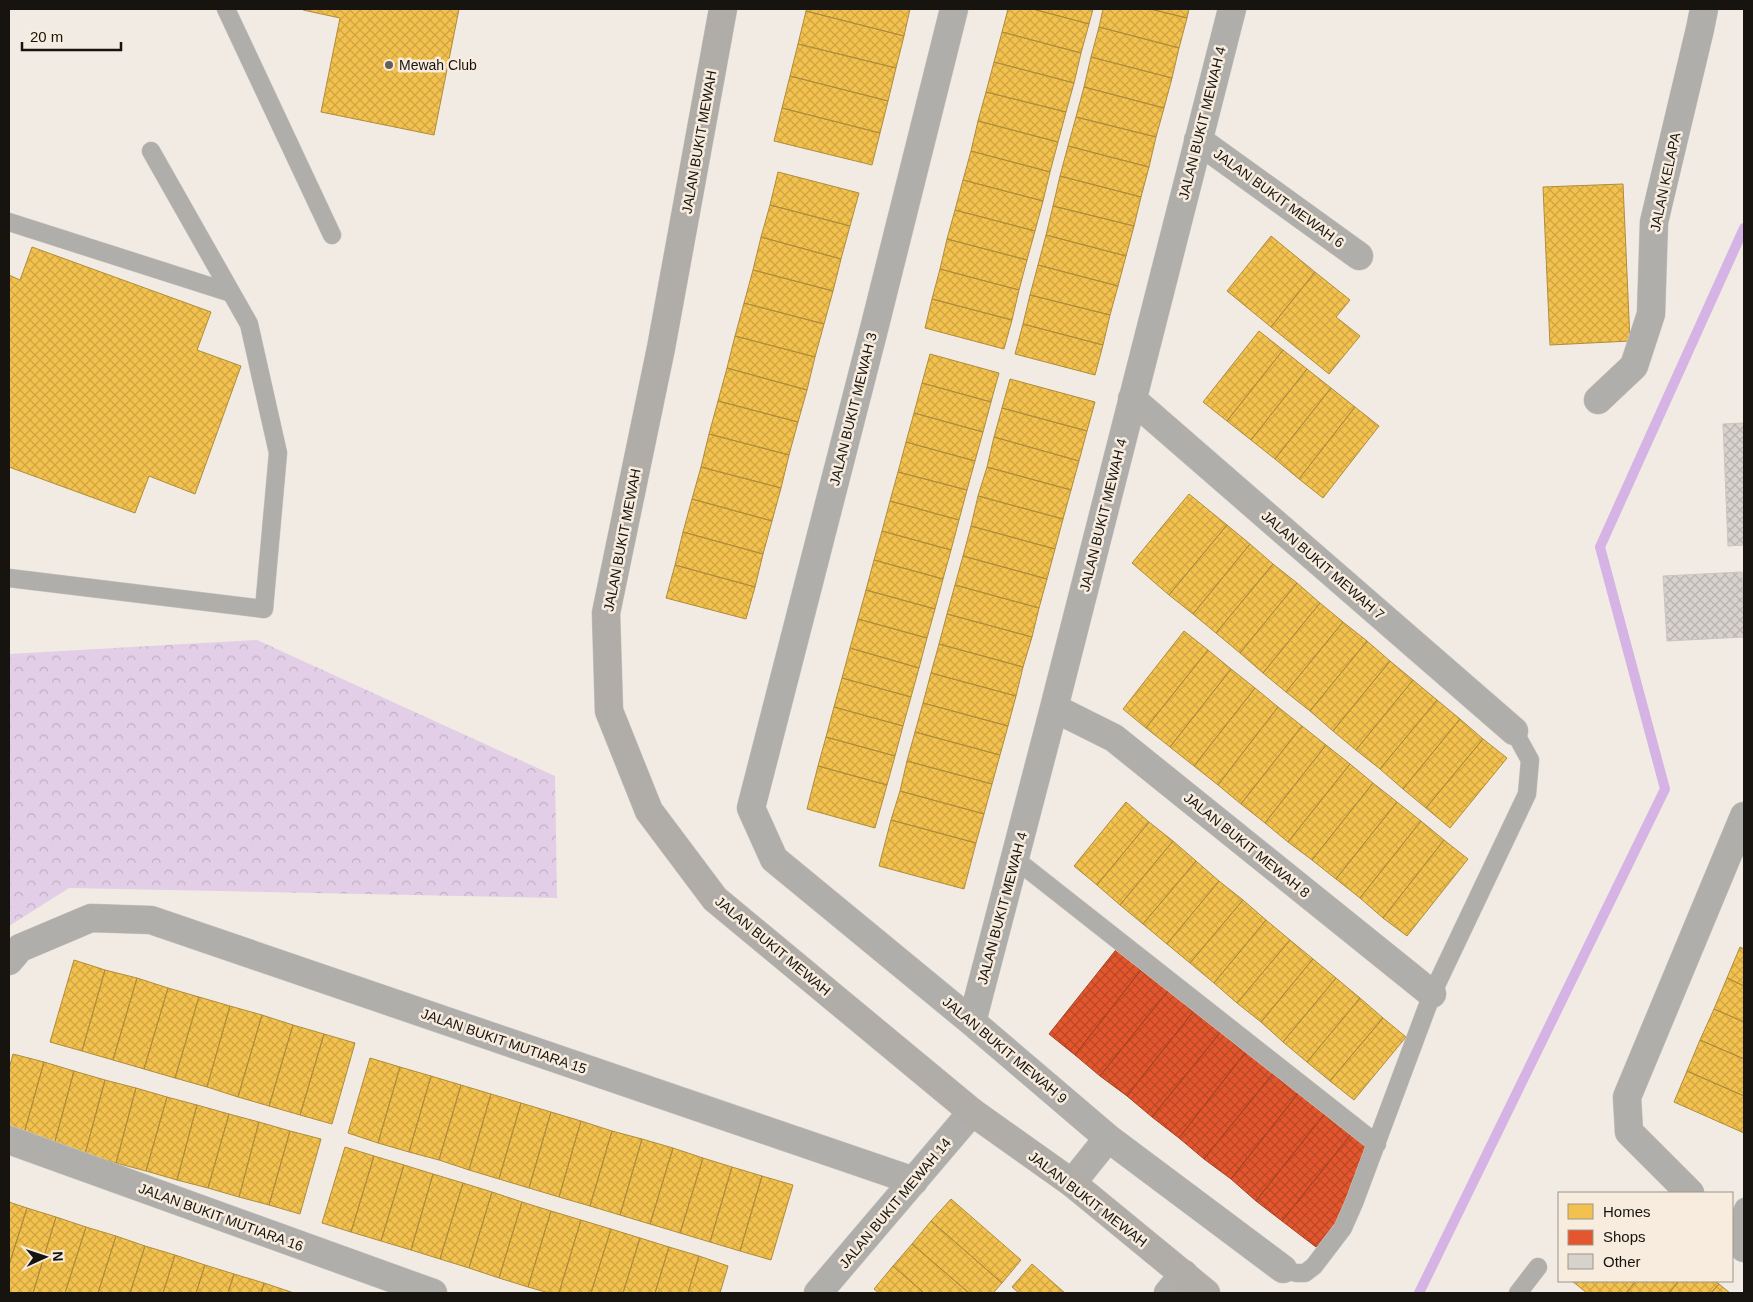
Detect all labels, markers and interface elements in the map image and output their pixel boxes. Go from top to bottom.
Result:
scale bar [22,20,121,52]
text: 20 m [30,28,63,45]
street label: JALAN BUKIT MEWAH 4 [1175,45,1229,201]
place label: Mewah Club [399,57,477,73]
marker: Mewah Club [383,59,395,71]
street label: JALAN BUKIT MEWAH [678,69,720,215]
street label: JALAN KELAPA [1647,130,1683,233]
street label: JALAN BUKIT MEWAH 6 [1211,145,1347,251]
street label: JALAN BUKIT MEWAH 3 [826,331,880,487]
street label: JALAN BUKIT MEWAH 4 [1076,437,1130,593]
street label: JALAN BUKIT MEWAH [600,467,644,613]
street label: JALAN BUKIT MEWAH 7 [1258,507,1388,623]
street label: JALAN BUKIT MEWAH 8 [1181,789,1313,901]
street label: JALAN BUKIT MEWAH 4 [974,830,1030,986]
street label: JALAN BUKIT MEWAH [712,893,834,999]
street label: JALAN BUKIT MEWAH 9 [940,993,1070,1107]
street label: JALAN BUKIT MUTIARA 15 [419,1005,589,1077]
street label: JALAN BUKIT MEWAH 14 [836,1135,954,1271]
street label: JALAN BUKIT MEWAH [1026,1148,1150,1250]
street label: JALAN BUKIT MUTIARA 16 [137,1180,306,1254]
legend [1558,1192,1733,1282]
text: Homes [1603,1203,1651,1220]
text: Shops [1603,1228,1646,1245]
north arrow [20,1232,70,1282]
text: N [50,1251,66,1262]
text: Other [1603,1253,1641,1270]

